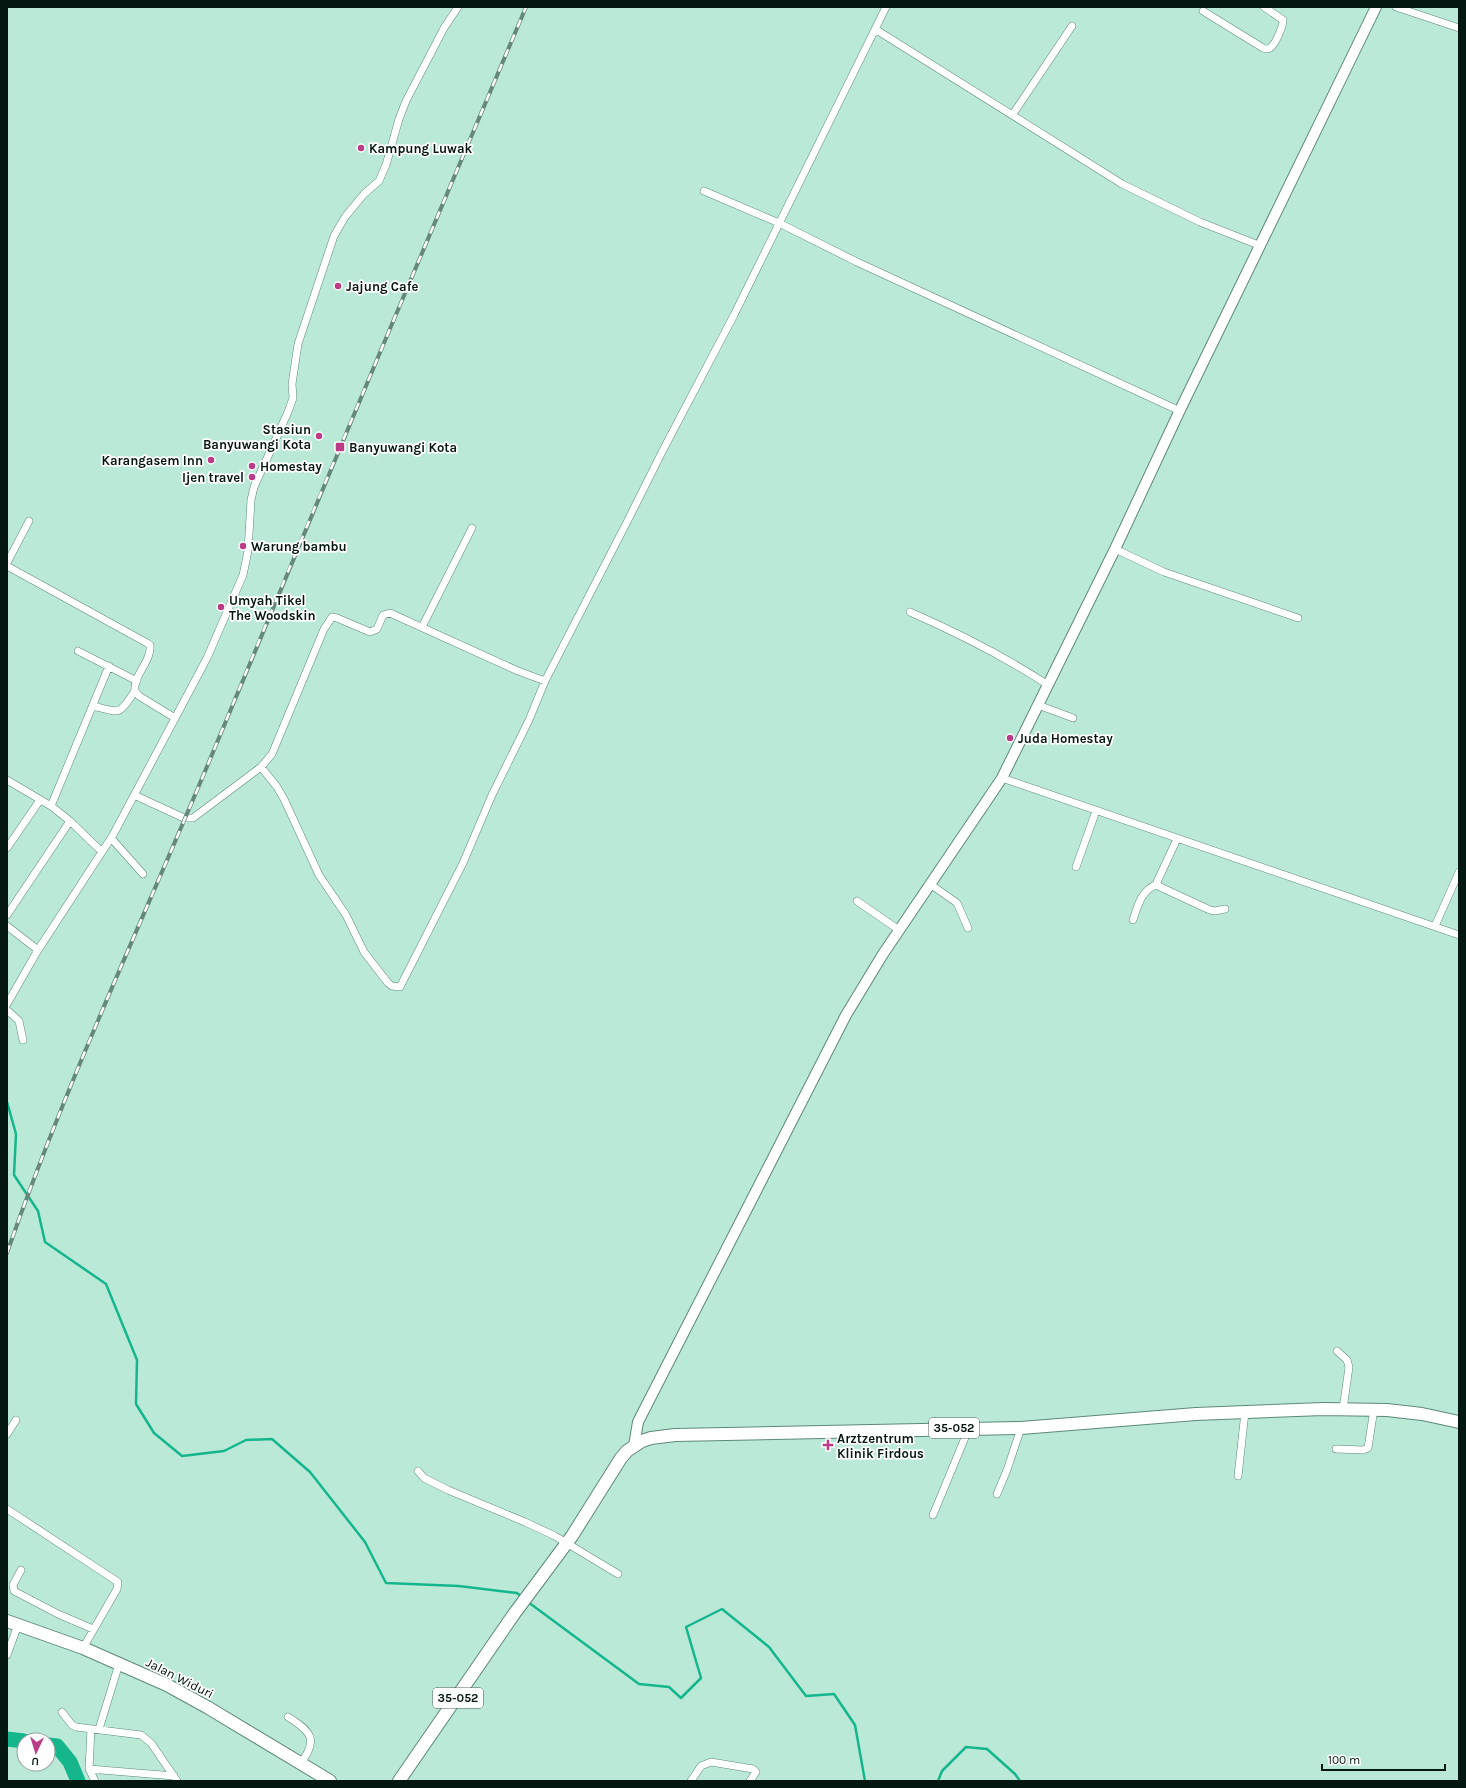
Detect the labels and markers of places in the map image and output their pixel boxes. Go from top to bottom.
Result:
place label: Kampung Luwak [369,141,473,156]
marker: Kampung Luwak [356,143,366,153]
place label: Jajung Cafe [346,279,418,294]
marker: Jajung Cafe [333,281,343,291]
place label: Stasiun Banyuwangi Kota [203,422,311,452]
marker: Stasiun Banyuwangi Kota [314,431,324,441]
place label: Banyuwangi Kota [349,440,457,455]
marker: Banyuwangi Kota [334,441,346,453]
place label: Karangasem Inn [101,453,203,468]
marker: Karangasem Inn [206,455,216,465]
place label: Homestay [260,459,322,474]
marker: Homestay [247,461,257,471]
place label: Ijen travel [182,470,244,485]
marker: Ijen travel [247,472,257,482]
place label: Warung bambu [251,539,347,554]
marker: Warung bambu [238,541,248,551]
place label: Umyah Tikel The Woodskin [229,593,316,623]
marker: Umyah Tikel The Woodskin [216,602,226,612]
place label: Juda Homestay [1018,731,1113,746]
marker: Juda Homestay [1005,733,1015,743]
place label: Arztzentrum Klinik Firdous [837,1431,924,1461]
marker: Arztzentrum Klinik Firdous [822,1439,834,1451]

